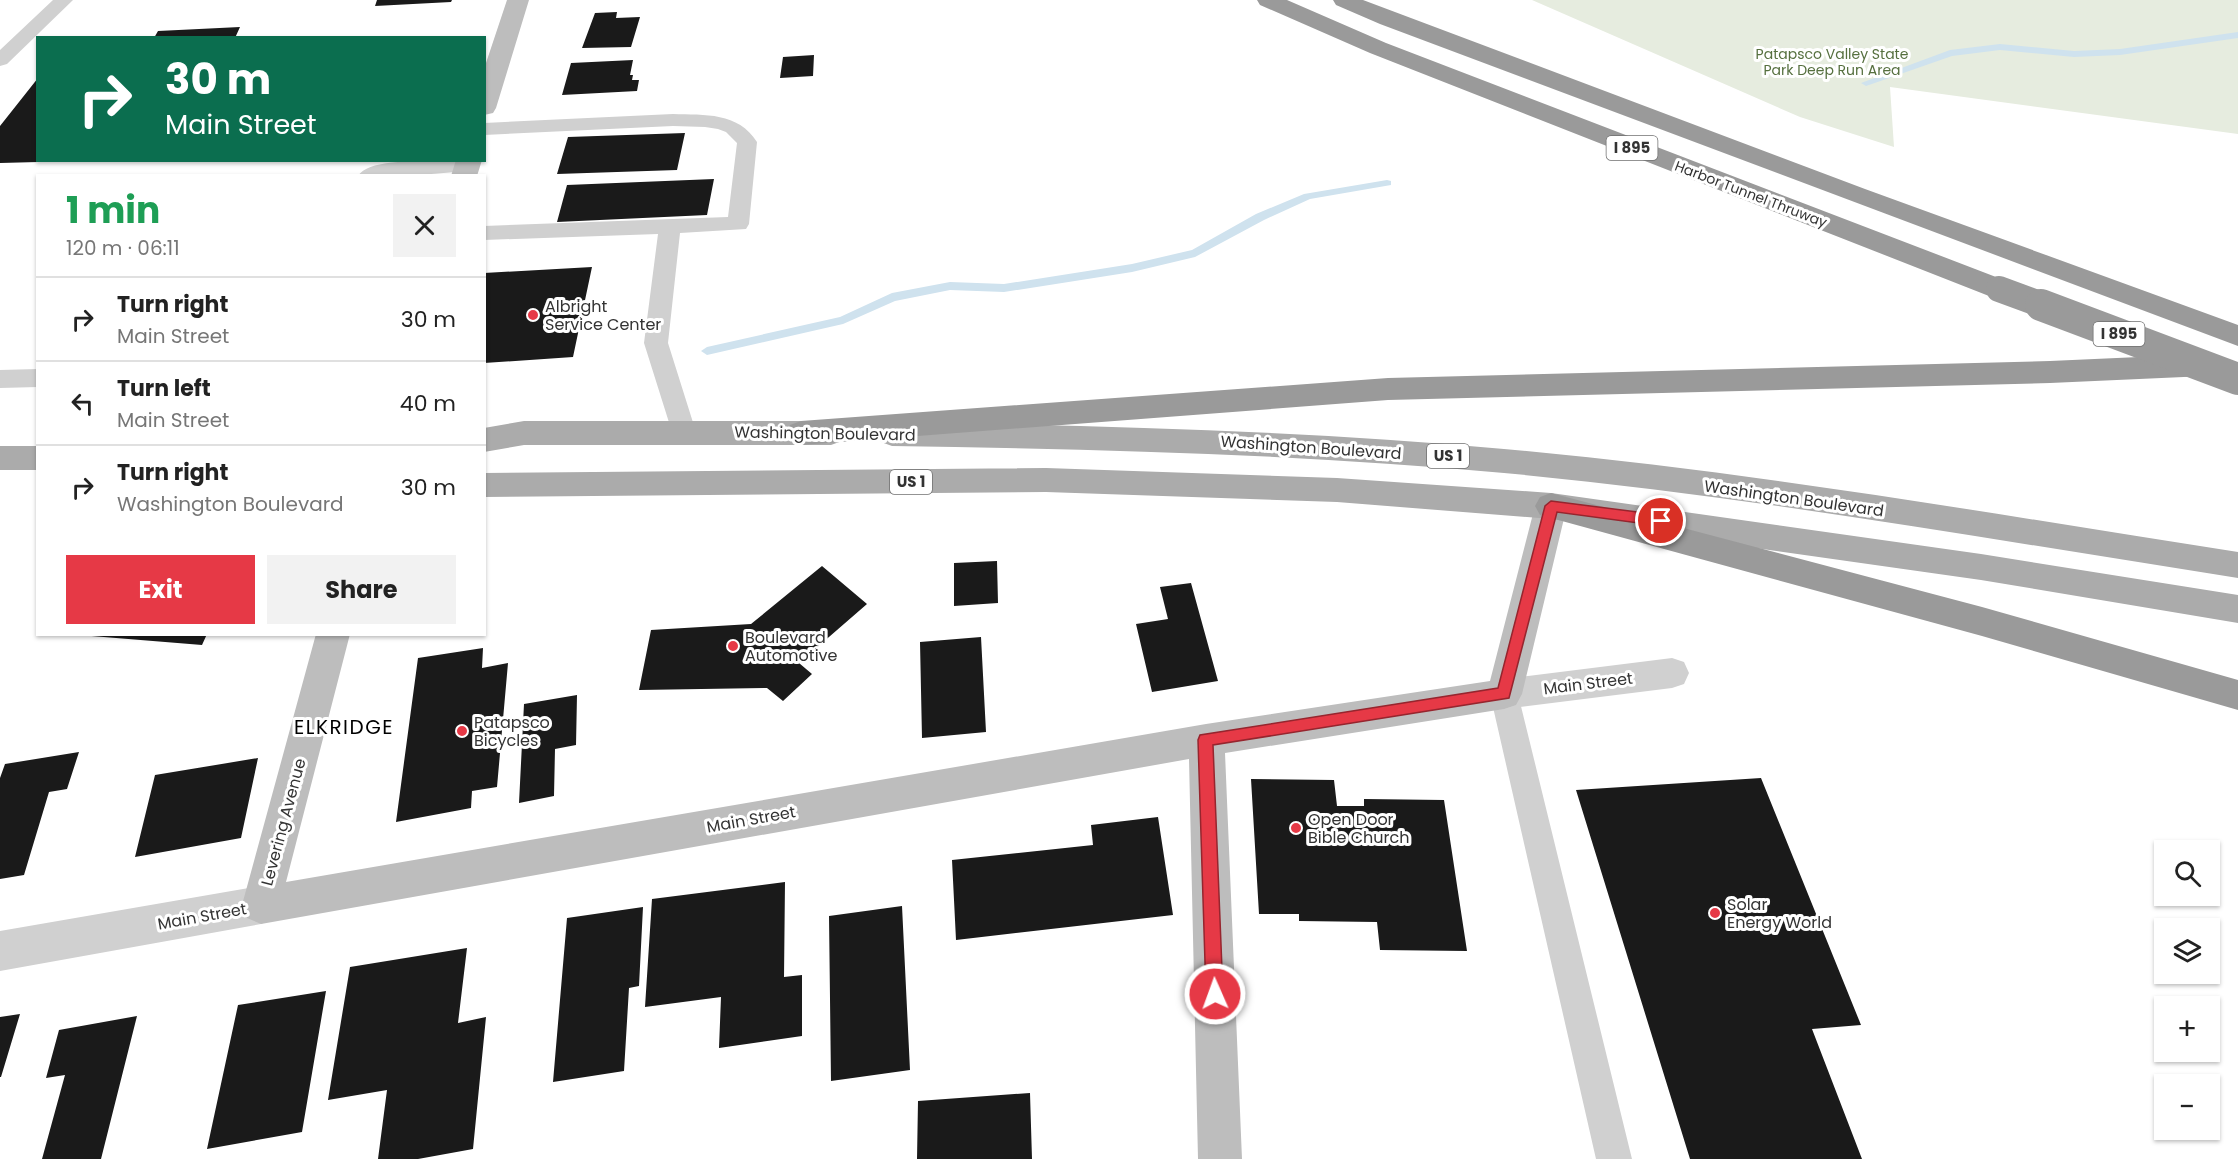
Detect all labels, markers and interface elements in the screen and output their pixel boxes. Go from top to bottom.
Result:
park label: Patapsco Valley State Park Deep Run Area [1756,44,1909,80]
text: 30 m [165,50,271,109]
icon: right [66,60,144,138]
text: Main Street [165,106,317,143]
road number: I 895 [1606,136,1658,160]
street label: Harbor Tunnel Thruway [1672,156,1830,232]
text: 1 min [66,185,160,236]
button: close [393,194,456,257]
text: 120 m · 06:11 [66,234,180,262]
text: Turn right [117,289,228,320]
place label: Albright Service Center [545,295,661,336]
icon: right [66,303,99,336]
text: 30 m [401,304,456,335]
marker: Albright Service Center [526,308,540,322]
text: Main Street [117,322,229,350]
road number: I 895 [2094,322,2144,346]
text: Turn left [117,373,211,404]
icon: left [66,387,99,420]
text: 40 m [400,388,456,419]
text: Main Street [117,406,229,434]
street label: Washington Boulevard [734,420,916,447]
street label: Washington Boulevard [1220,430,1402,465]
road number: US 1 [1427,444,1469,468]
text: Turn right [117,457,228,488]
road number: US 1 [890,470,932,494]
icon: right [66,471,99,504]
text: 30 m [401,472,456,503]
street label: Washington Boulevard [1703,474,1885,523]
text: Washington Boulevard [117,490,344,518]
pin [1635,495,1686,546]
icon: arrive [1644,504,1677,537]
button: Exit [66,555,255,624]
button: Share [267,555,456,624]
place label: Boulevard Automotive [745,626,838,667]
marker: Boulevard Automotive [726,639,740,653]
street label: Main Street [1542,667,1634,700]
place label: Patapsco Bicycles [474,711,550,752]
district label: ELKRIDGE [294,713,394,741]
marker: Patapsco Bicycles [455,724,469,738]
street label: Levering Avenue [255,756,312,888]
street label: Main Street [705,800,798,839]
place label: Open Door Bible Church [1308,808,1409,849]
marker: Open Door Bible Church [1289,821,1303,835]
map controls [2154,840,2220,1140]
button: search [2154,840,2220,906]
place label: Solar Energy World [1727,893,1832,934]
street label: Main Street [156,897,249,936]
marker: Solar Energy World [1708,906,1722,920]
button: layers [2154,918,2220,984]
position arrow [1183,962,1247,1026]
button: + [2154,996,2220,1062]
button: − [2154,1074,2220,1140]

